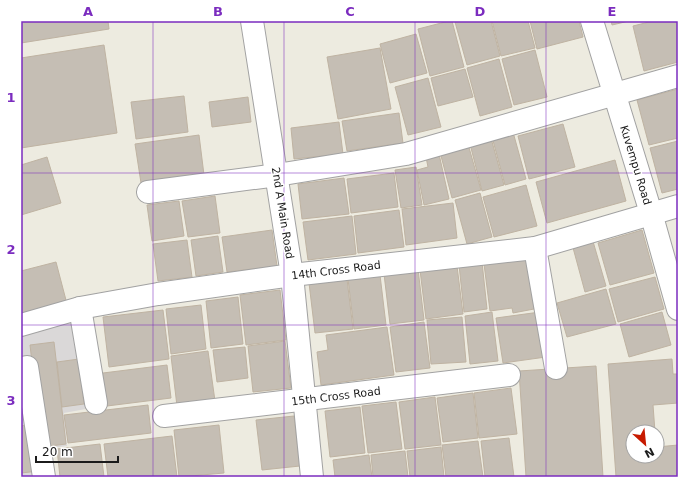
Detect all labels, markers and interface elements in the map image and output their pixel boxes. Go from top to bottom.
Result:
text: A [83,4,93,19]
text: B [213,4,223,19]
text: C [345,4,355,19]
text: D [475,4,486,19]
text: E [608,4,616,19]
text: 1 [6,90,16,105]
street label: Kuvempu Road [617,124,654,207]
street label: 2nd A Main Road [269,166,296,260]
text: 2 [6,242,16,257]
street label: 14th Cross Road [291,259,382,282]
street label: 15th Cross Road [291,385,382,408]
text: 3 [6,393,16,408]
north arrow [625,424,665,464]
scale bar [36,438,118,464]
text: 20 m [42,445,73,459]
text: N [642,445,656,460]

